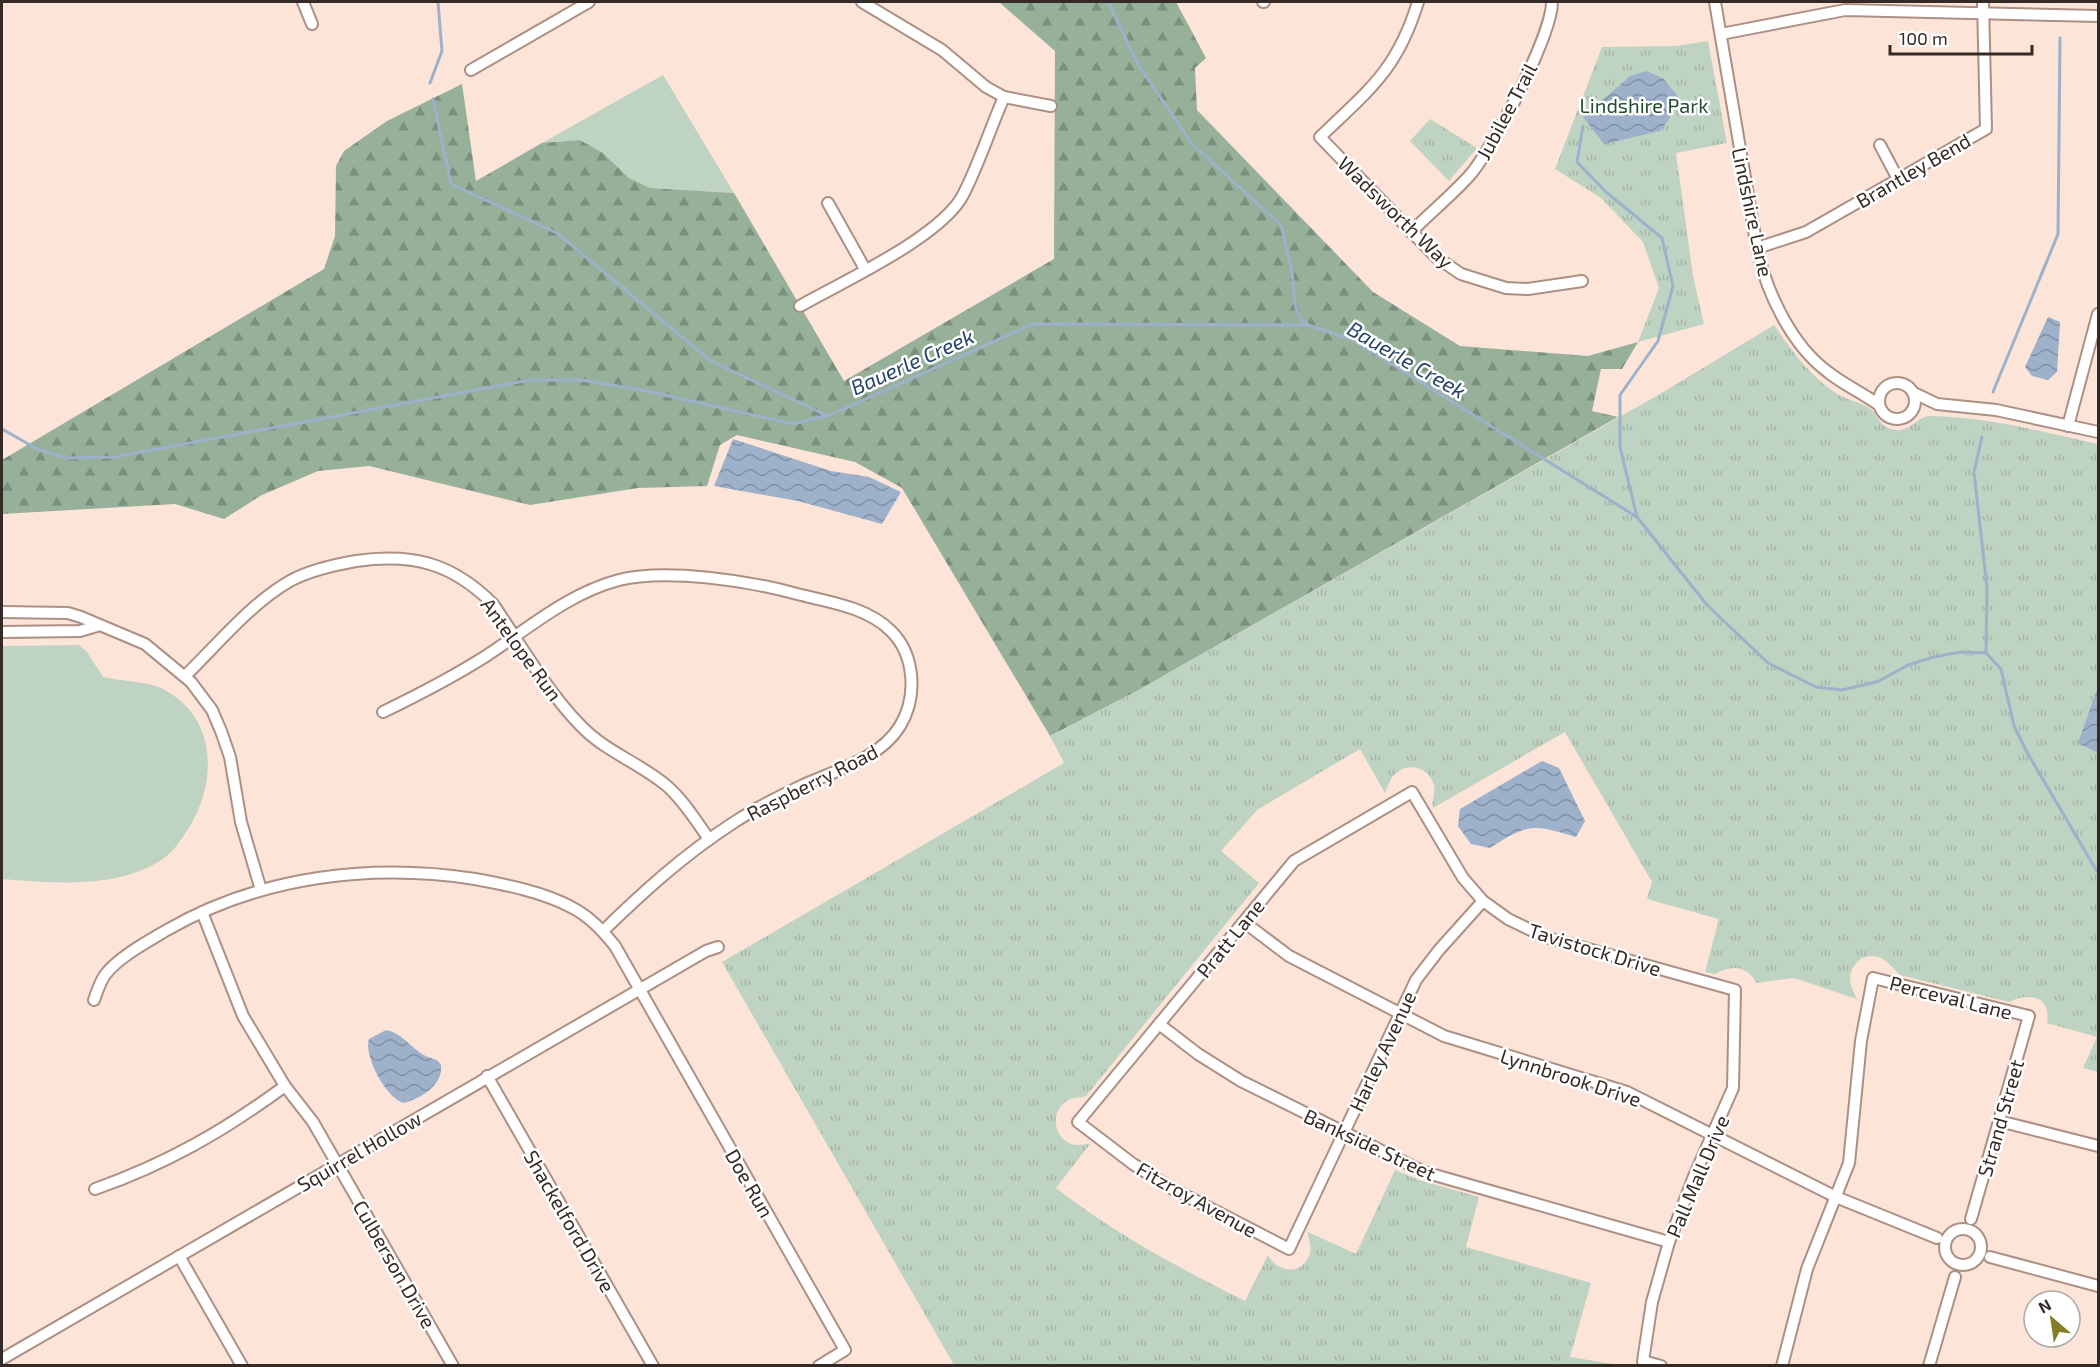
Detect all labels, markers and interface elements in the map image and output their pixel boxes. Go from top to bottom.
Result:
scale bar [1890,18,2032,56]
text: 100 m [1899,27,1948,49]
street label: Jubilee Trail [1471,59,1541,163]
park label: Lindshire Park [1580,93,1708,117]
street label: Brantley Bend [1852,128,1974,212]
street label: Lindshire Lane [1728,145,1778,279]
street label: Wadsworth Way [1333,151,1459,273]
water label: Bauerle Creek [1343,315,1471,403]
water label: Bauerle Creek [847,323,978,399]
street label: Antelope Run [476,593,568,705]
street label: Raspberry Road [742,739,882,825]
street label: Pratt Lane [1191,894,1269,982]
street label: Tavistock Drive [1526,917,1664,981]
street label: Perceval Lane [1887,970,2015,1024]
street label: Harley Avenue [1344,987,1420,1115]
street label: Lynnbrook Drive [1498,1043,1644,1111]
street label: Strand Street [1972,1056,2028,1179]
street label: Bankside Street [1300,1103,1440,1185]
street label: Squirrel Hollow [292,1106,426,1196]
street label: Pall Mall Drive [1660,1111,1734,1241]
street label: Doe Run [721,1144,779,1222]
street label: Shackelford Drive [520,1146,620,1296]
street label: Fitzroy Avenue [1133,1156,1261,1242]
street label: Culberson Drive [349,1196,441,1332]
north arrow [2022,1289,2082,1349]
text: N [2035,1294,2054,1317]

